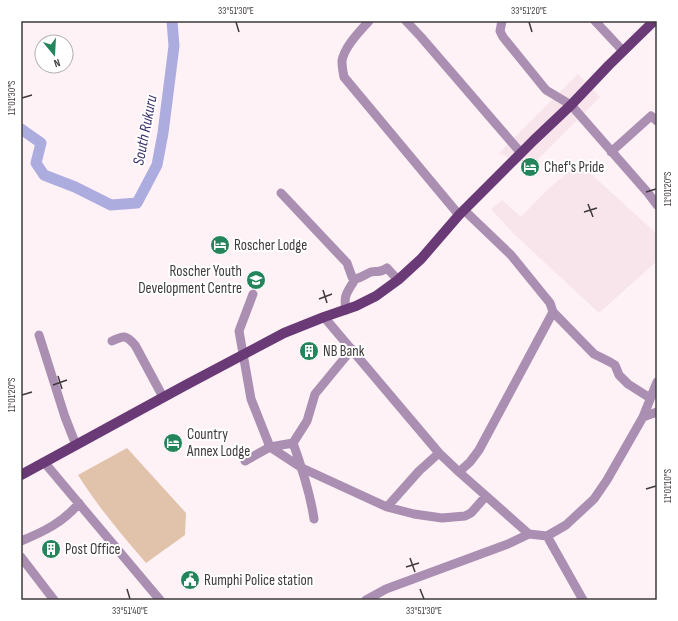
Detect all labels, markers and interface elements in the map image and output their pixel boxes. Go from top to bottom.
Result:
text: 33°51'30"E [218,5,254,17]
text: 33°51'20"E [511,5,547,17]
north arrow [34,34,74,74]
text: N [52,56,62,70]
text: 11°01'30"S [6,81,18,115]
water label: South Rukuru [129,93,162,167]
hotel icon: Chef's Pride [519,156,541,178]
place label: Chef's Pride [544,158,604,177]
text: 11°01'20"S [662,172,674,206]
hotel icon: Roscher Lodge [209,234,231,256]
place label: Roscher Lodge [234,236,307,255]
place label: Roscher Youth Development Centre [138,262,242,298]
school or university icon: Roscher Youth Development Centre [245,269,267,291]
building icon: NB Bank [298,340,320,362]
place label: NB Bank [323,342,365,361]
text: 11°01'20"S [6,378,18,412]
place label: Country Annex Lodge [186,425,250,461]
hotel icon: Country Annex Lodge [162,432,184,454]
text: 11°01'10"S [662,469,674,503]
building icon: Post Office [40,538,62,560]
place label: Post Office [65,540,121,559]
public building icon: Rumphi Police station [179,569,201,591]
place label: Rumphi Police station [204,571,313,590]
text: 33°51'40"E [112,605,148,617]
text: 33°51'30"E [406,605,442,617]

